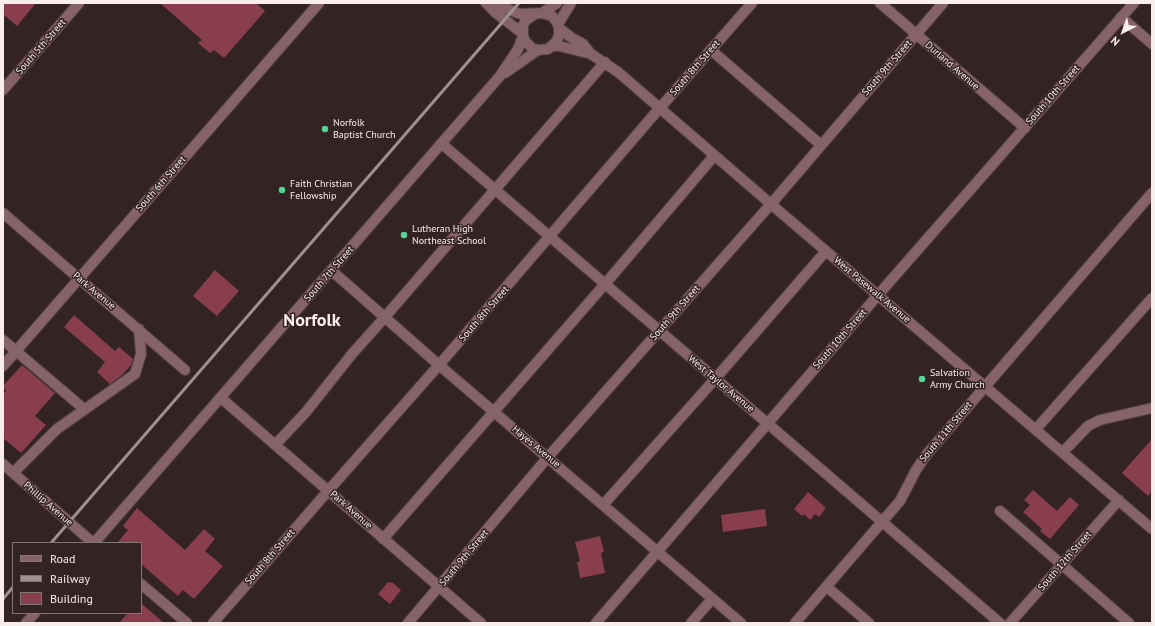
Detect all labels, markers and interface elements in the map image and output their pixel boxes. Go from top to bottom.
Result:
north arrow [1103,12,1143,52]
street label: South 5th Street [13,17,69,77]
text: N [1108,33,1122,49]
street label: South 8th Street [667,38,723,98]
street label: South 9th Street [859,38,915,98]
street label: Durland Avenue [922,39,982,93]
street label: South 10th Street [1024,63,1082,127]
place label: Norfolk Baptist Church [333,117,395,140]
marker: Norfolk Baptist Church [320,124,330,134]
street label: South 6th Street [133,154,189,214]
place label: Faith Christian Fellowship [290,178,352,202]
marker: Faith Christian Fellowship [277,185,287,195]
place label: Lutheran High Northeast School [412,223,486,246]
marker: Lutheran High Northeast School [399,230,409,240]
street label: South 7th Street [302,244,356,304]
street label: West Pasewalk Avenue [831,254,913,326]
street label: Park Avenue [70,270,118,312]
street label: South 9th Street [647,283,703,343]
street label: South 8th Street [456,284,512,344]
street label: South 10th Street [811,307,869,371]
district label: Norfolk [283,310,341,332]
street label: West Taylor Avenue [685,353,757,415]
place label: Salvation Army Church [930,367,985,390]
marker: Salvation Army Church [917,374,927,384]
street label: South 11th Street [917,399,975,465]
street label: Hayes Avenue [509,423,563,471]
street label: Phillip Avenue [21,479,75,529]
street label: Park Avenue [327,488,375,532]
street label: South 8th Street [242,527,298,587]
street label: South 9th Street [437,527,491,589]
street label: South 12th Street [1036,529,1094,593]
legend [12,542,142,614]
text: Road [50,551,75,566]
text: Railway [50,571,90,586]
text: Building [50,591,93,606]

